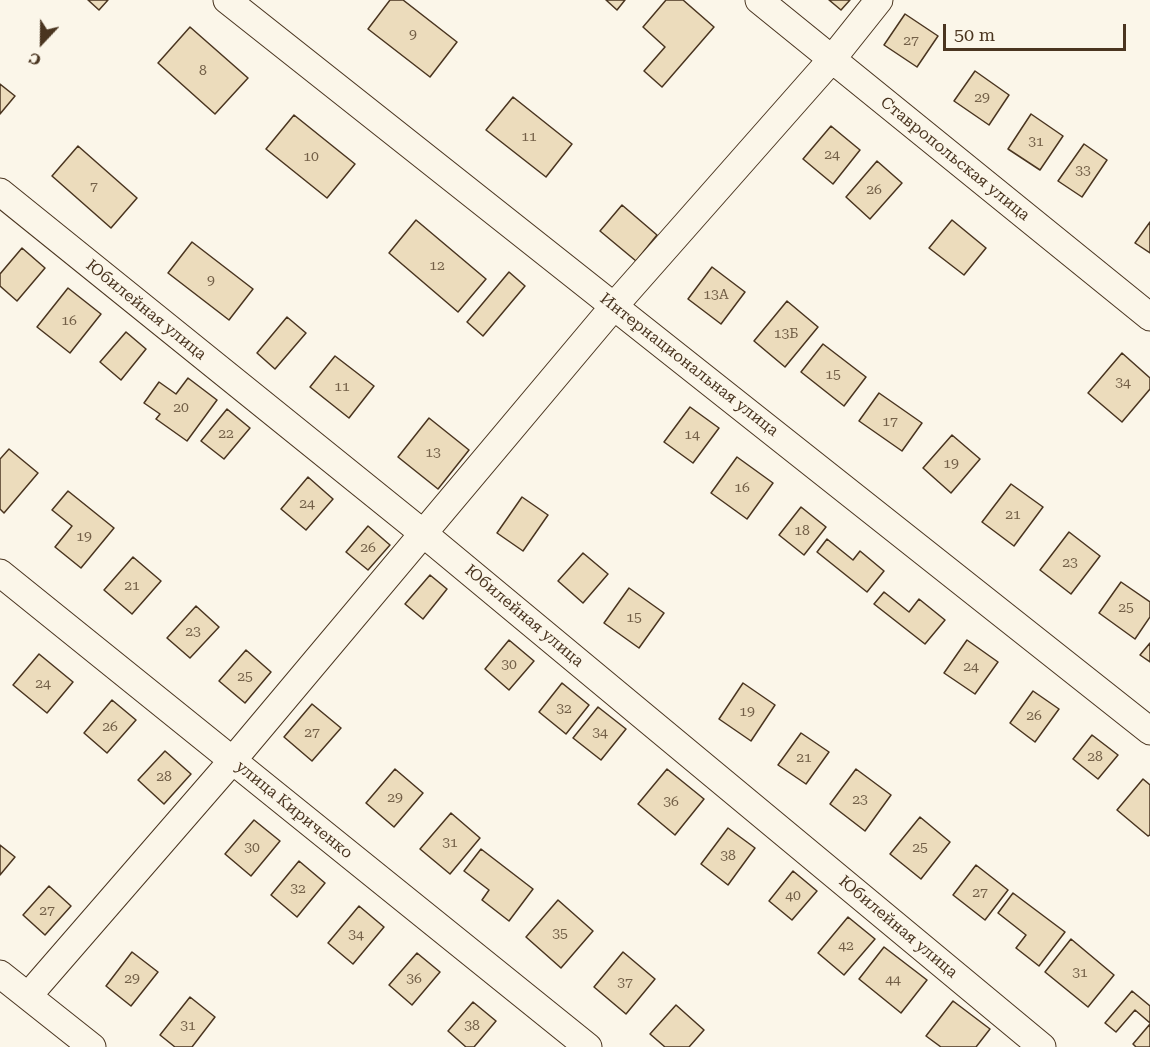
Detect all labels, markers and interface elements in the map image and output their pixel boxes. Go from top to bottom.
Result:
north arrow [12,12,72,72]
scale bar [946,12,1129,50]
text: 50 m [954,24,995,45]
house number: 9 [409,27,417,43]
house number: 27 [903,33,919,49]
text: С [26,48,44,70]
house number: 8 [199,63,207,79]
house number: 29 [974,90,990,106]
street label: Ставропольская улица [877,93,1033,225]
house number: 11 [521,129,537,145]
house number: 31 [1028,134,1044,150]
house number: 24 [824,147,840,163]
house number: 10 [303,149,319,165]
house number: 33 [1075,163,1091,179]
house number: 7 [90,179,98,195]
house number: 26 [866,182,882,198]
street label: Юбилейная улица [82,256,210,364]
house number: 12 [429,258,445,274]
house number: 9 [207,273,215,289]
house number: 13А [703,287,729,303]
street label: Интернациональная улица [596,289,782,441]
house number: 16 [61,313,77,329]
house number: 13Б [774,326,798,342]
house number: 15 [825,367,841,383]
house number: 34 [1115,375,1131,391]
house number: 11 [334,379,350,395]
house number: 20 [173,400,189,416]
house number: 17 [882,414,898,430]
house number: 22 [218,426,234,442]
house number: 14 [684,427,700,443]
house number: 13 [425,445,441,461]
house number: 19 [943,456,959,472]
house number: 16 [734,480,750,496]
house number: 24 [299,496,315,512]
house number: 21 [1005,507,1021,523]
house number: 18 [794,523,810,539]
house number: 19 [76,529,92,545]
house number: 26 [360,540,376,556]
house number: 23 [1062,555,1078,571]
street label: Юбилейная улица [461,561,587,671]
house number: 21 [124,578,140,594]
house number: 25 [1118,600,1134,616]
house number: 15 [626,610,642,626]
house number: 23 [185,624,201,640]
house number: 30 [501,657,517,673]
house number: 24 [963,659,979,675]
house number: 25 [237,669,253,685]
house number: 24 [35,676,51,692]
house number: 32 [556,701,572,717]
house number: 19 [739,704,755,720]
house number: 26 [1026,708,1042,724]
house number: 26 [102,719,118,735]
house number: 27 [304,725,320,741]
house number: 34 [592,725,608,741]
house number: 28 [1087,749,1103,765]
house number: 21 [796,750,812,766]
street label: улица Кириченко [232,757,356,863]
house number: 28 [156,769,172,785]
house number: 29 [387,790,403,806]
house number: 23 [852,792,868,808]
house number: 36 [663,794,679,810]
house number: 31 [442,835,458,851]
house number: 30 [244,840,260,856]
house number: 25 [912,840,928,856]
house number: 38 [720,848,736,864]
street label: Юбилейная улица [835,872,961,982]
house number: 32 [290,881,306,897]
house number: 27 [972,885,988,901]
house number: 40 [785,888,801,904]
house number: 27 [39,903,55,919]
house number: 35 [552,926,568,942]
house number: 34 [348,927,364,943]
house number: 42 [838,938,854,954]
house number: 31 [1072,965,1088,981]
house number: 29 [124,971,140,987]
house number: 36 [406,971,422,987]
house number: 44 [885,972,901,988]
house number: 37 [617,975,633,991]
house number: 31 [180,1018,196,1034]
house number: 38 [464,1018,480,1034]

